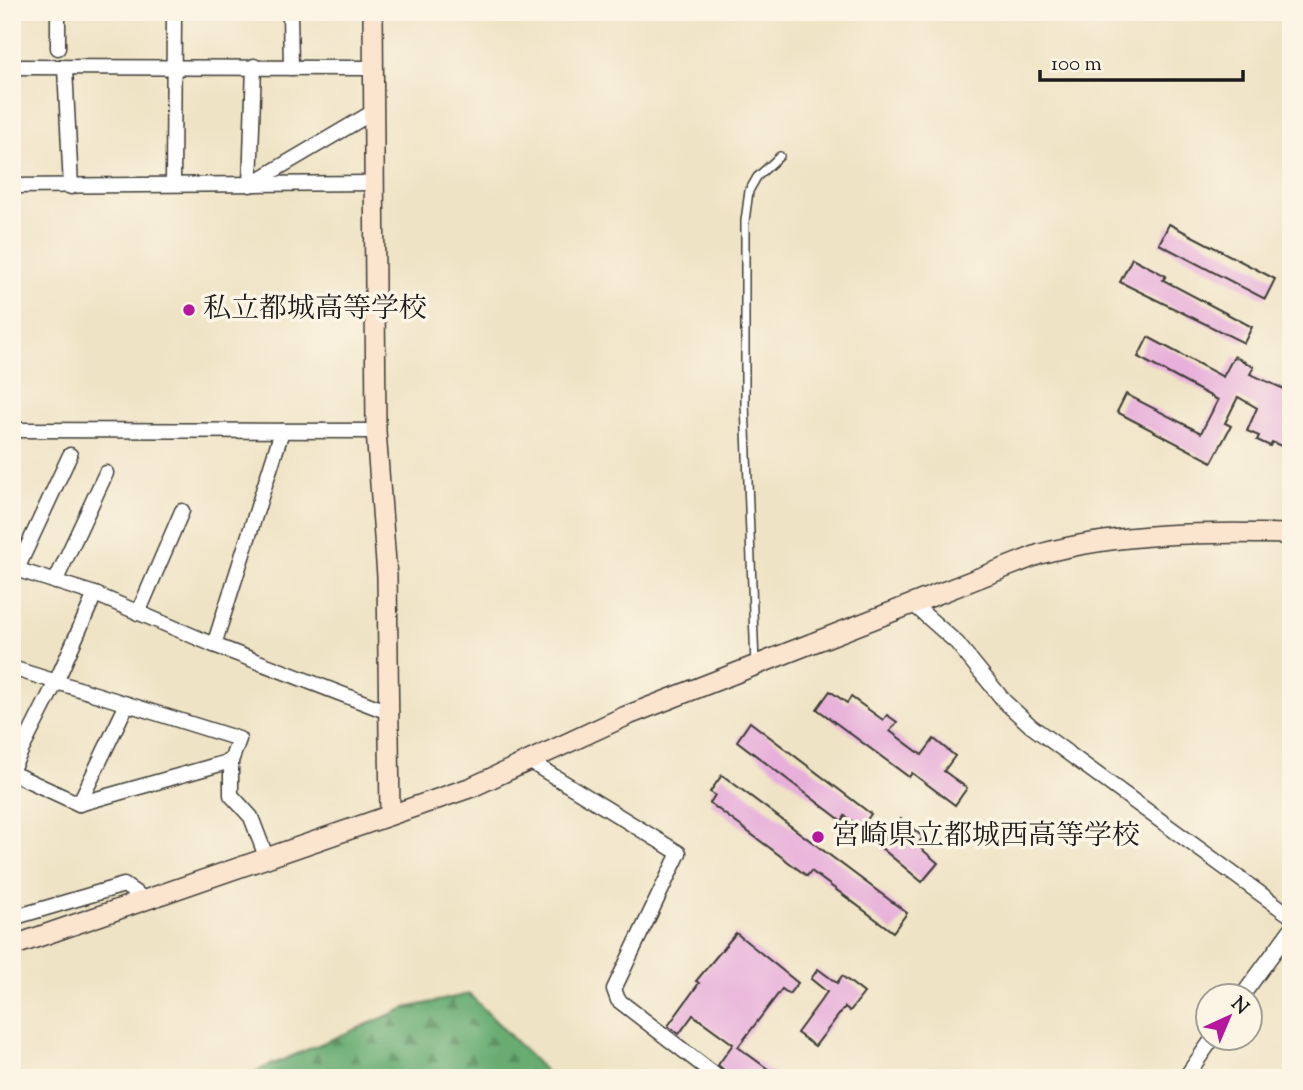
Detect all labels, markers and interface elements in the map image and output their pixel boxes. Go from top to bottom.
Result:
scale bar [1040,38,1244,82]
text: 100 m [1051,50,1102,80]
place label: 私立都城高等学校 [203,290,427,330]
marker: 私立都城高等学校 [181,302,197,318]
place label: 宮崎県立都城西高等学校 [832,817,1140,857]
marker: 宮崎県立都城西高等学校 [810,829,826,845]
north arrow [1194,982,1264,1052]
text: N [1224,992,1254,1022]

